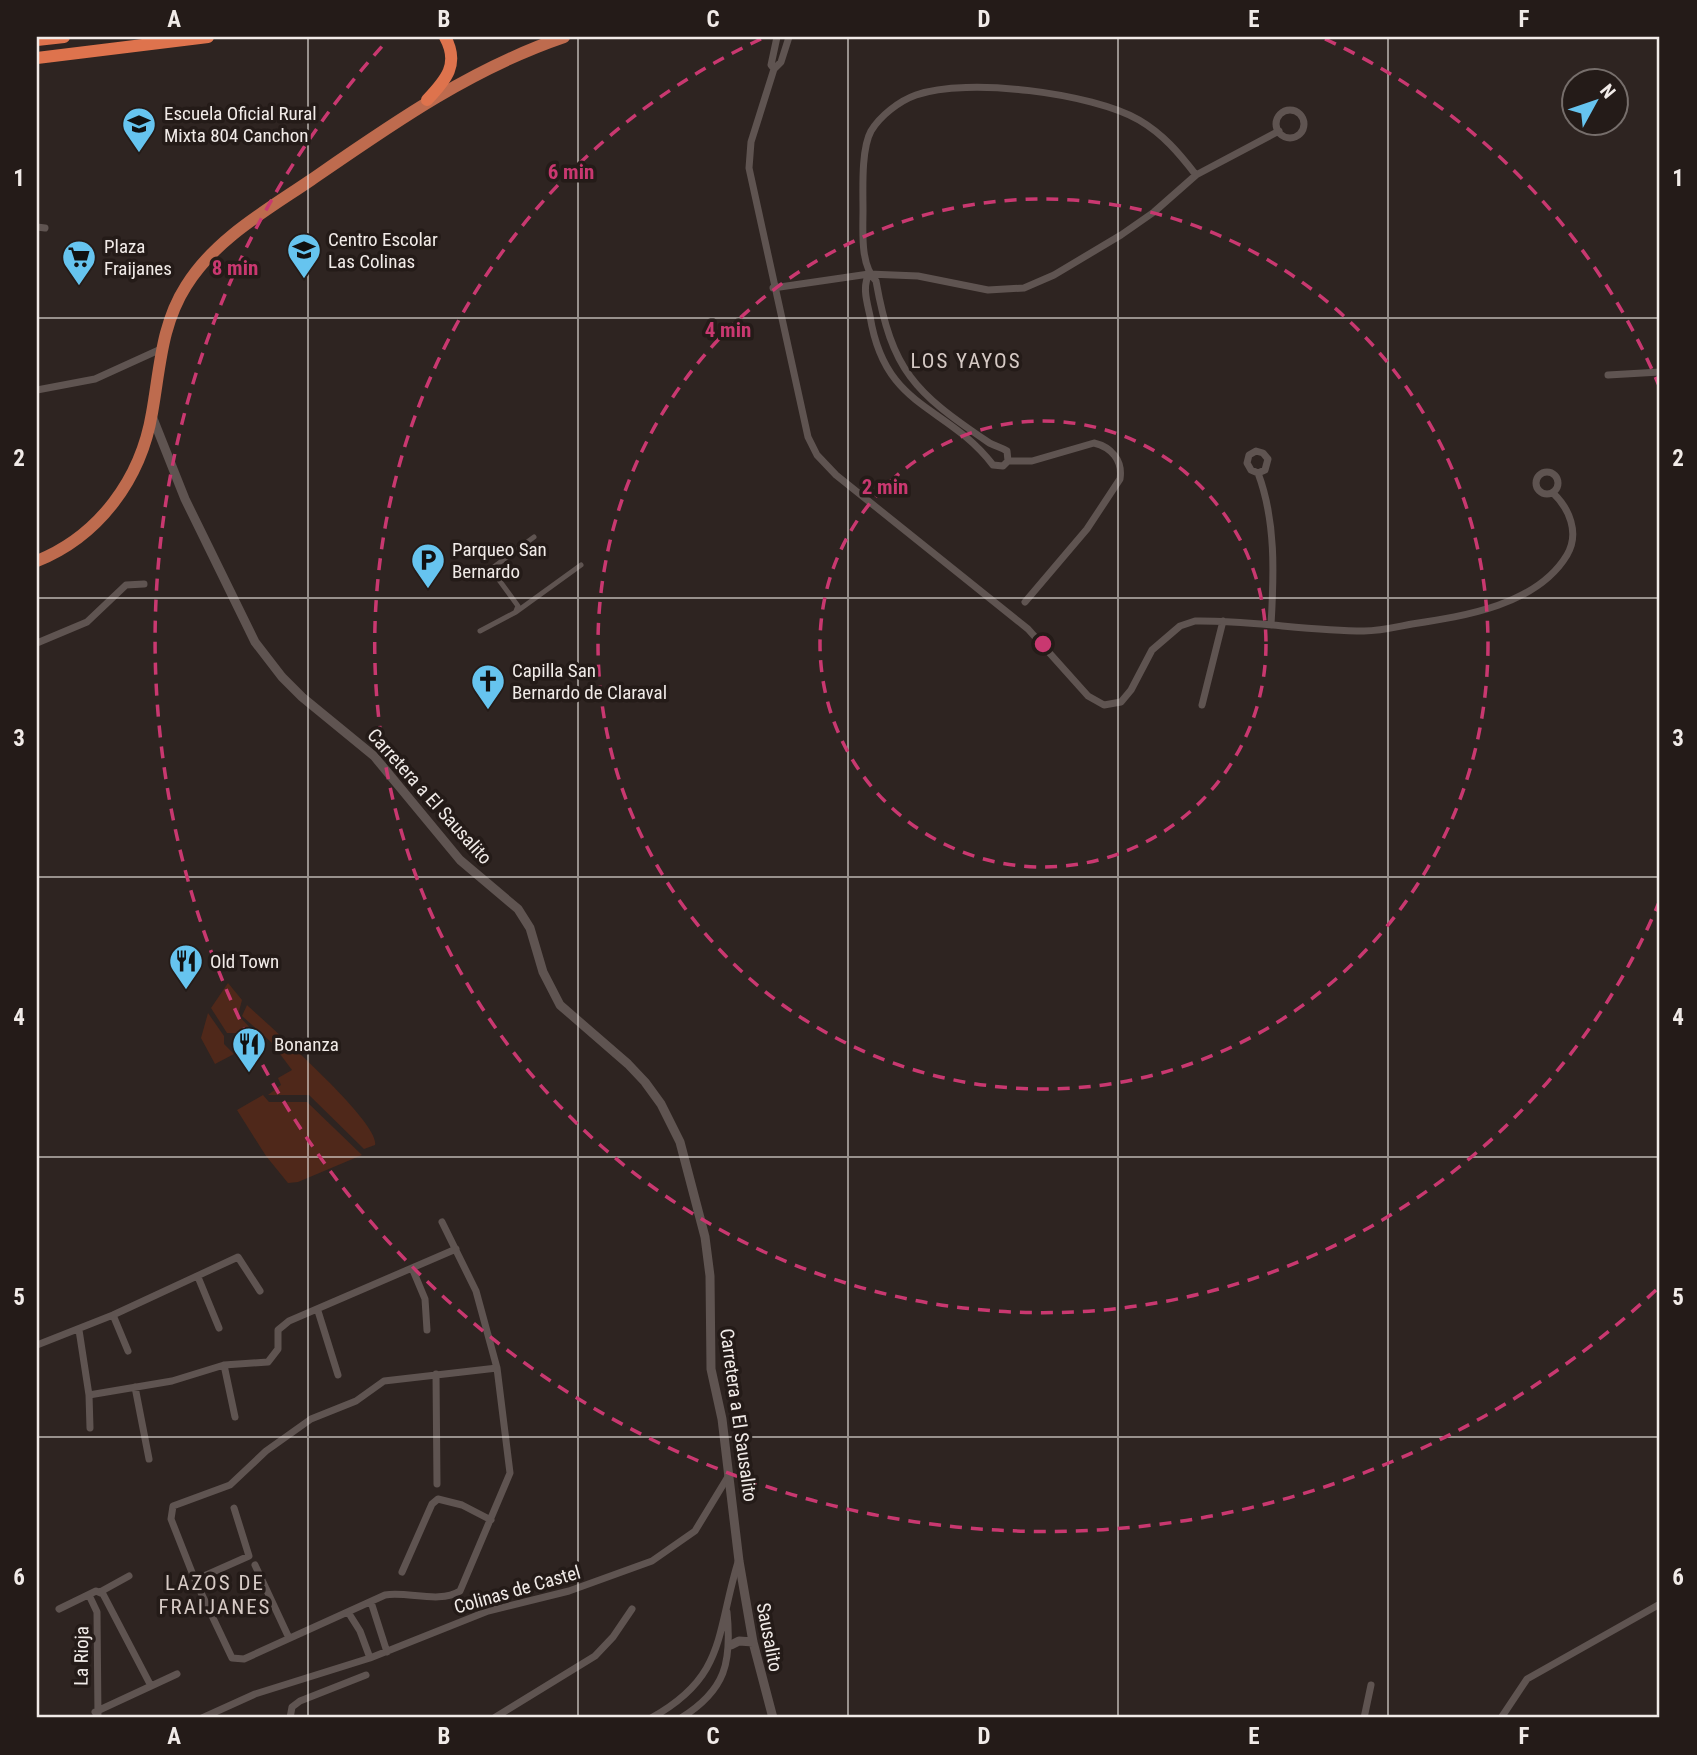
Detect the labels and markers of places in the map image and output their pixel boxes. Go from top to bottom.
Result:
place label: Escuela Oficial Rural Mixta 804 Canchon [164,102,317,147]
school or university icon: Escuela Oficial Rural Mixta 804 Canchon [120,105,158,154]
place label: Centro Escolar Las Colinas [328,228,438,273]
school or university icon: Centro Escolar Las Colinas [285,231,323,280]
place label: Plaza Fraijanes [104,235,172,280]
supermarket icon: Plaza Fraijanes [60,238,98,287]
place label: Parqueo San Bernardo [452,538,547,583]
parking icon: Parqueo San Bernardo [409,541,447,590]
centre of rings [1031,632,1055,656]
place label: Capilla San Bernardo de Claraval [512,659,667,704]
church icon: Capilla San Bernardo de Claraval [469,662,507,711]
restaurant icon: Old Town [167,942,205,991]
place label: Old Town [210,950,279,973]
restaurant icon: Bonanza [230,1025,268,1074]
place label: Bonanza [274,1033,339,1056]

